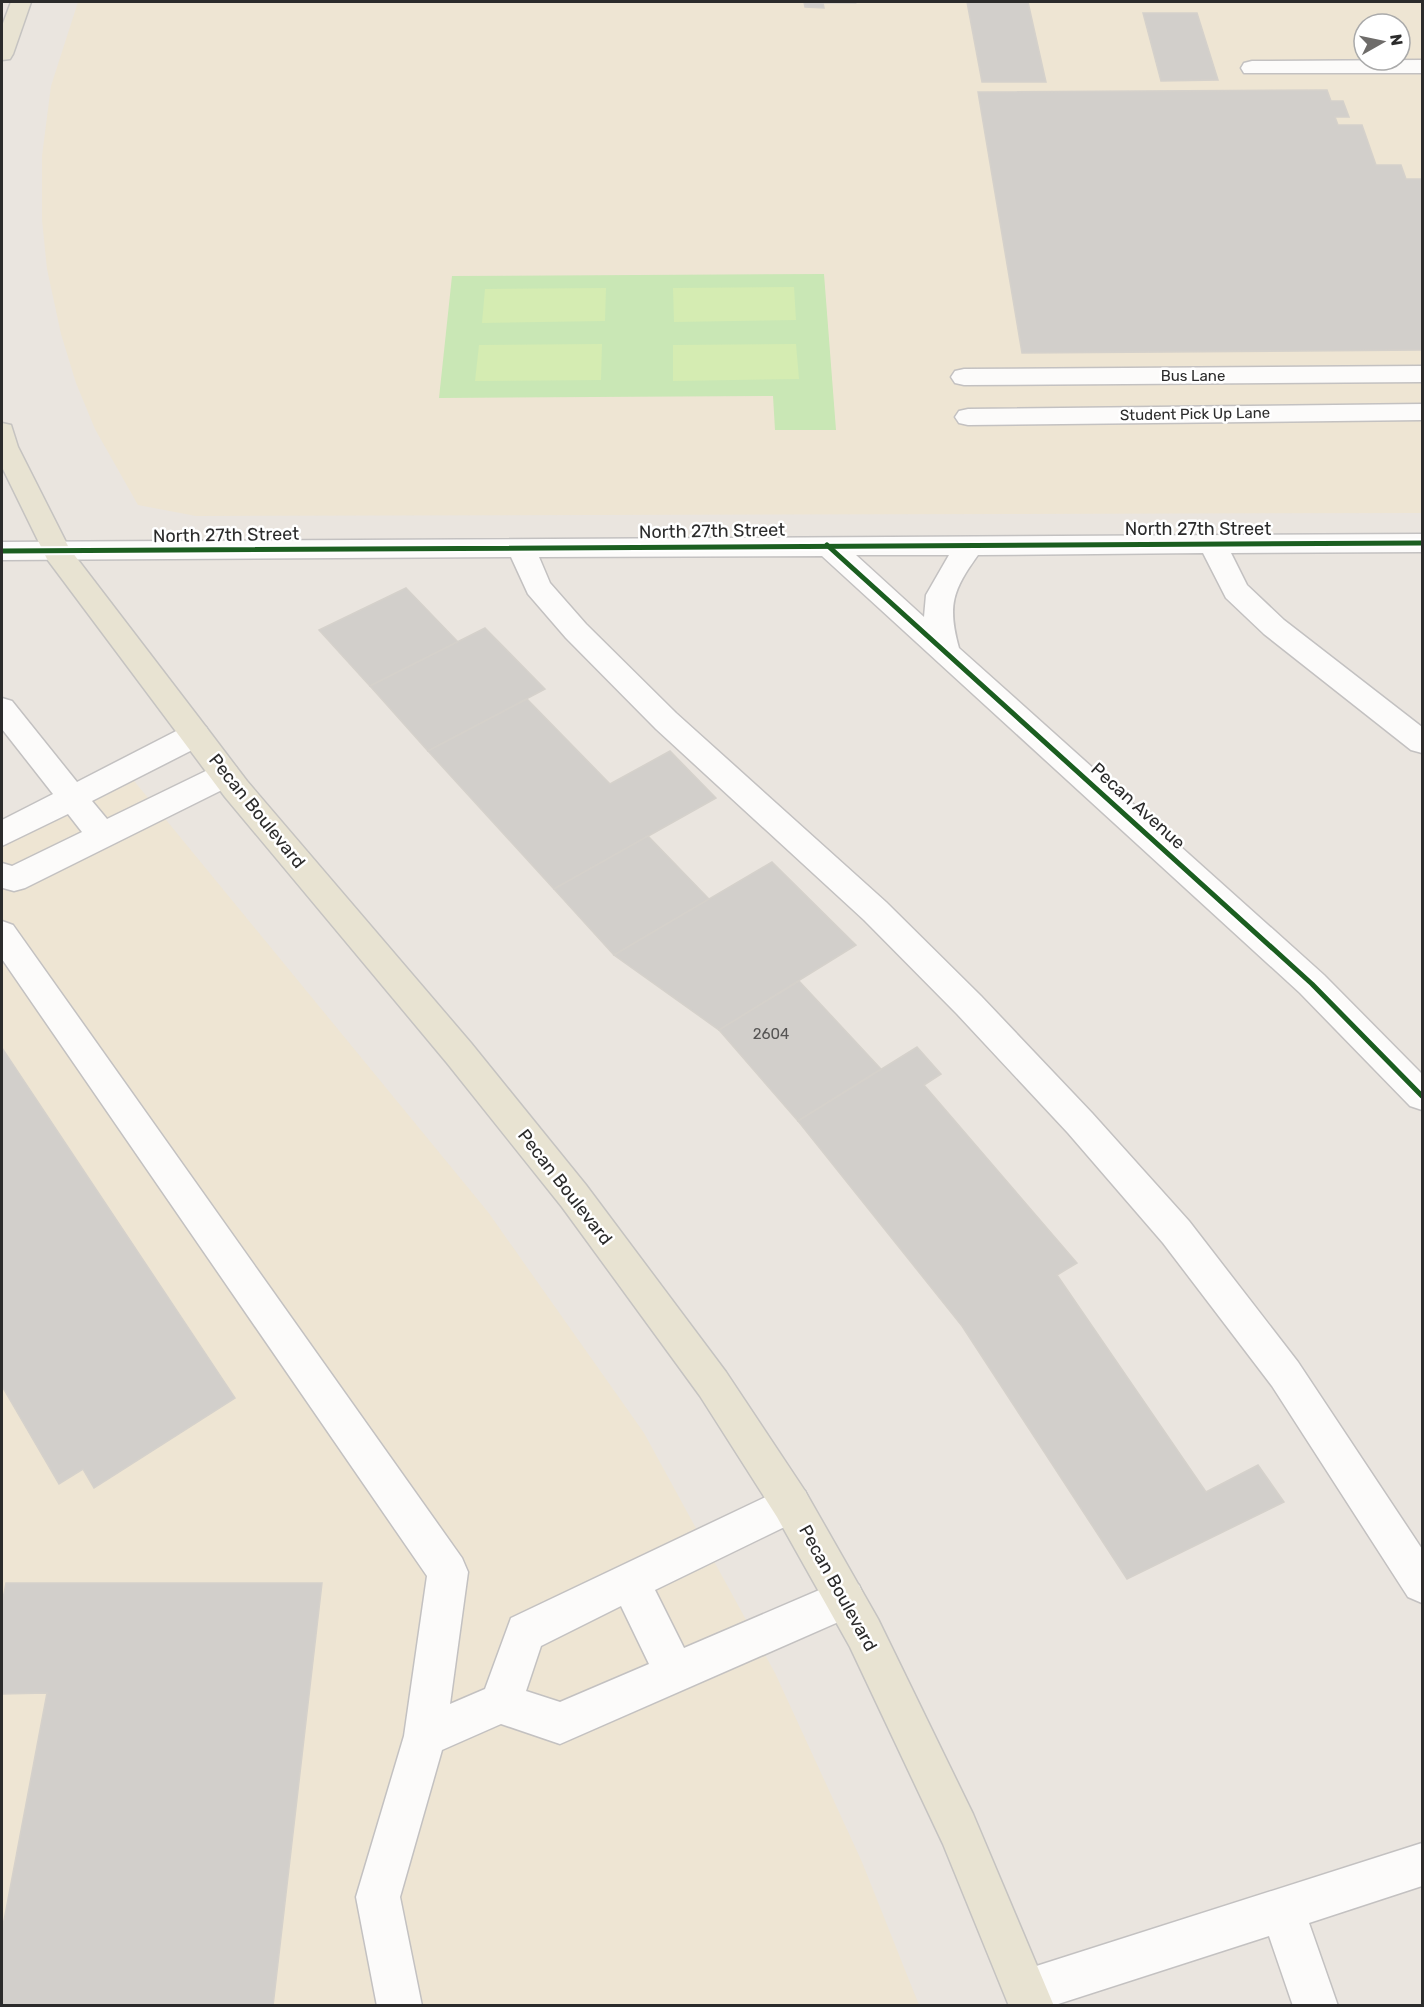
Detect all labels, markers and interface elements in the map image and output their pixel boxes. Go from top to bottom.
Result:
north arrow [1352,12,1412,72]
text: N [1386,33,1407,47]
street label: Bus Lane [1161,367,1225,385]
street label: Student Pick Up Lane [1120,404,1270,424]
street label: North 27th Street [1125,518,1271,540]
street label: North 27th Street [639,519,785,543]
street label: North 27th Street [153,523,299,547]
street label: Pecan Boulevard [204,749,310,873]
street label: Pecan Avenue [1086,758,1190,854]
house number: 2604 [753,1025,789,1043]
street label: Pecan Boulevard [513,1125,617,1249]
street label: Pecan Boulevard [794,1521,882,1655]

